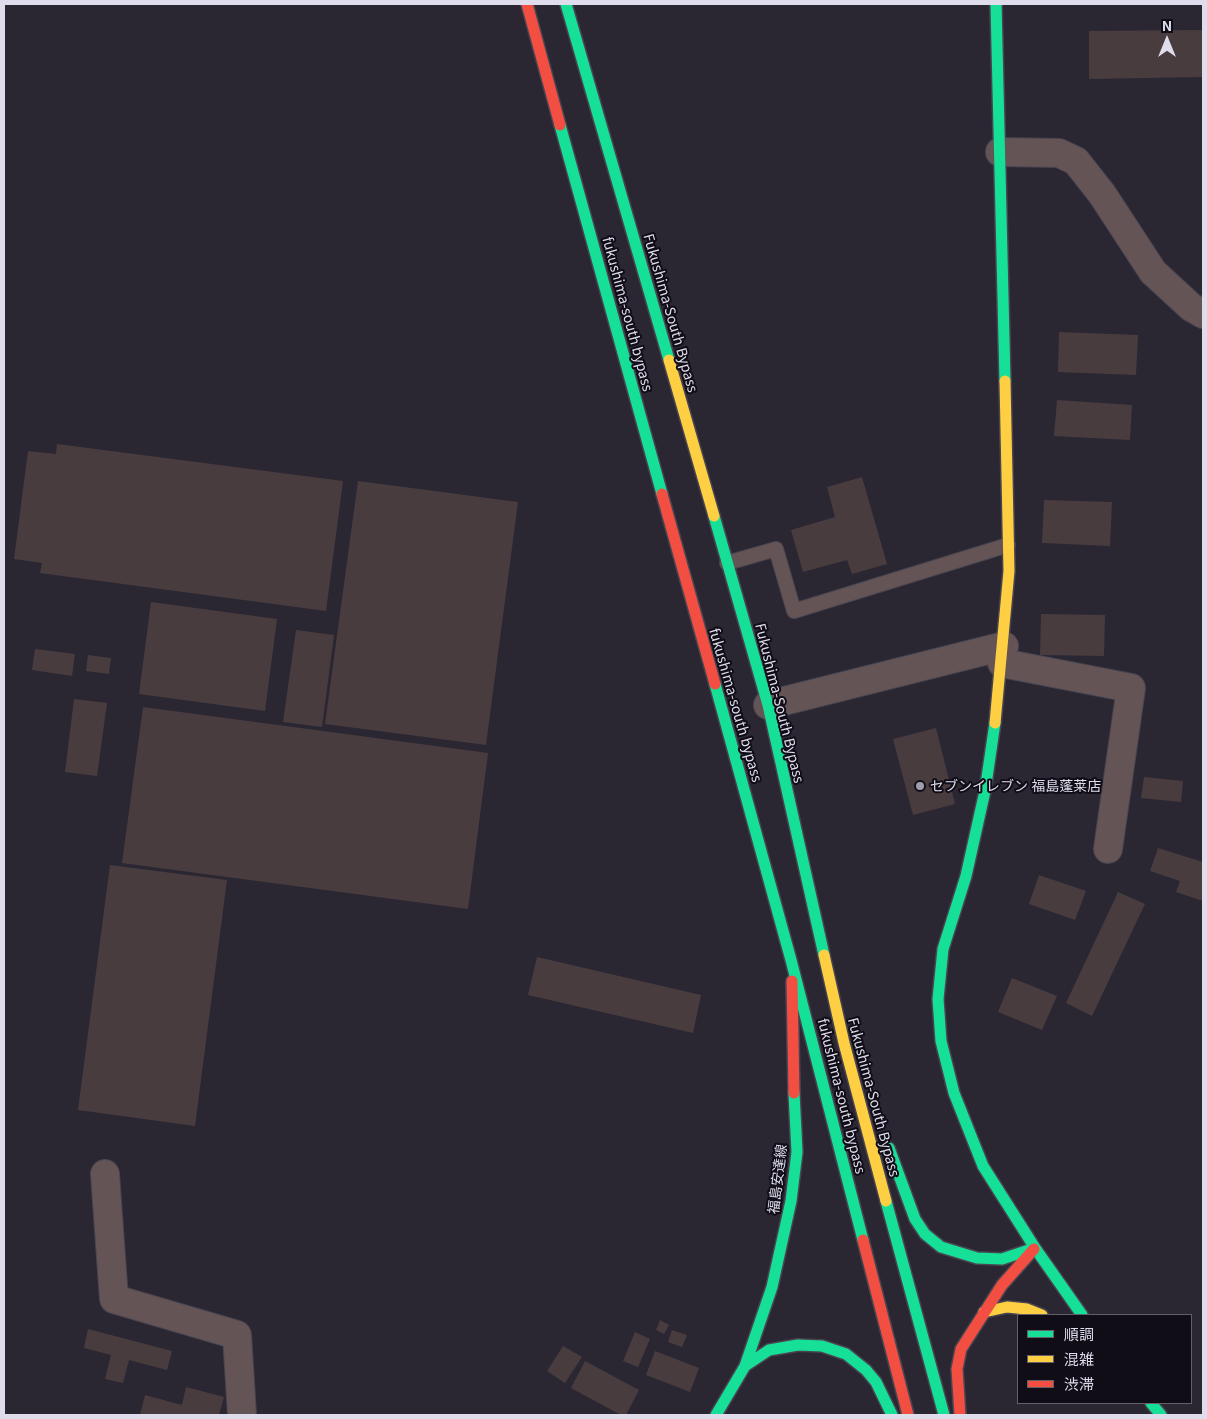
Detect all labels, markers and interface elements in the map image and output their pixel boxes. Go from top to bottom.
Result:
north arrow [1142,15,1192,65]
text: N [1162,15,1172,35]
street label: Fukushima-South Bypass [640,232,702,394]
street label: fukushima-south bypass [599,235,657,393]
street label: Fukushima-South Bypass [752,621,808,785]
street label: fukushima-south bypass [706,626,766,784]
place label: セブンイレブン 福島蓬莱店 [930,778,1101,794]
marker: セブンイレブン 福島蓬莱店 [914,780,926,792]
street label: Fukushima-South Bypass [845,1016,903,1178]
street label: fukushima-south bypass [815,1017,869,1175]
street label: 福島安達線 [764,1143,790,1215]
legend [1017,1314,1192,1404]
text: 順調 [1064,1323,1094,1344]
text: 混雑 [1064,1348,1094,1369]
text: 渋滞 [1064,1373,1094,1394]

